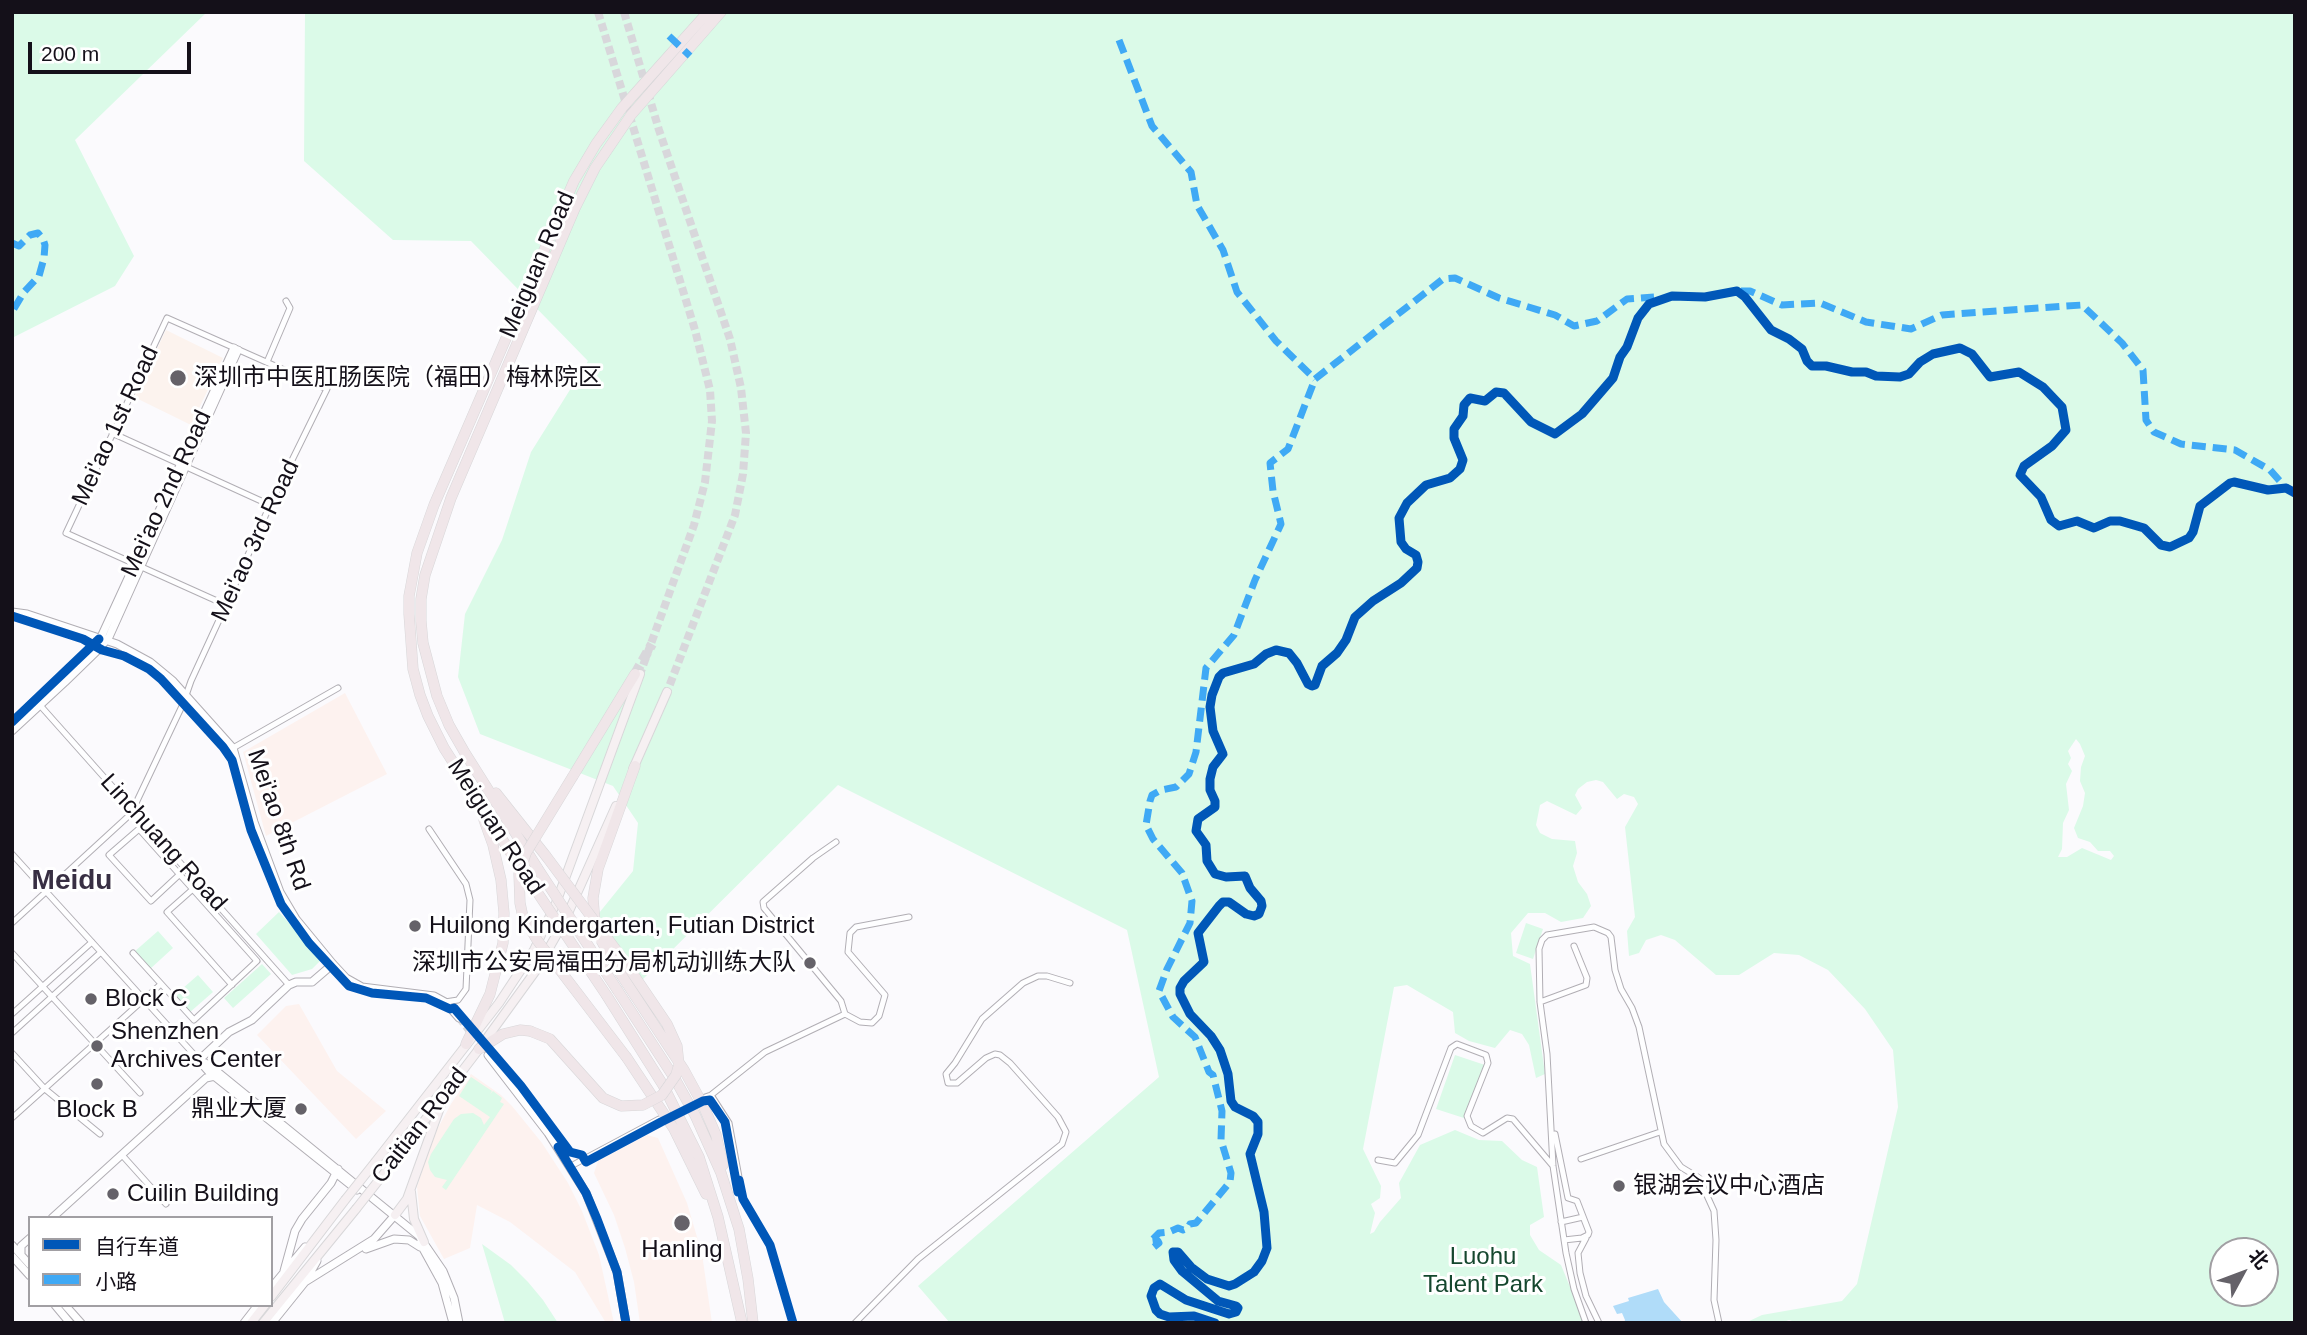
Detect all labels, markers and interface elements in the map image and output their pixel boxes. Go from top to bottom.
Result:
scale bar [32,28,194,72]
text: 200 m [41,42,99,65]
street label: Meiguan Road [494,188,582,342]
street label: Mei'ao 1st Road [66,342,166,510]
place label: 深圳市中医肛肠医院（福田）梅林院区 [194,364,602,392]
marker: 深圳市中医肛肠医院（福田）梅林院区 [168,368,188,388]
street label: Mei'ao 2nd Road [116,406,218,582]
street label: Mei'ao 3rd Road [206,455,306,627]
street label: Mei'ao 8th Rd [240,746,316,894]
street label: Meiguan Road [440,754,550,900]
street label: Linchuang Road [94,768,232,918]
district label: Meidu [32,864,112,898]
place label: Huilong Kindergarten, Futian District [429,912,815,940]
marker: Huilong Kindergarten, Futian District [407,918,423,934]
place label: 深圳市公安局福田分局机动训练大队 [412,949,796,977]
marker: 深圳市公安局福田分局机动训练大队 [802,955,818,971]
place label: Block C [105,985,188,1013]
marker: Block C [83,991,99,1007]
place label: Shenzhen Archives Center [111,1018,282,1074]
marker: Shenzhen Archives Center [89,1038,105,1054]
street label: Caitian Road [366,1062,474,1190]
marker: Block B [89,1076,105,1092]
place label: 鼎业大厦 [191,1095,287,1123]
place label: Block B [56,1096,138,1124]
marker: 鼎业大厦 [293,1101,309,1117]
place label: 银湖会议中心酒店 [1633,1172,1825,1200]
marker: 银湖会议中心酒店 [1611,1178,1627,1194]
place label: Cuilin Building [127,1180,279,1208]
marker: Cuilin Building [105,1186,121,1202]
marker: Hanling [672,1213,692,1233]
legend [28,1216,273,1307]
text: 自行车道 [95,1235,179,1258]
place label: Hanling [641,1236,723,1264]
north arrow [2209,1237,2279,1307]
park label: Luohu Talent Park [1423,1243,1543,1299]
text: 北 [2245,1245,2273,1273]
text: 小路 [95,1270,137,1293]

